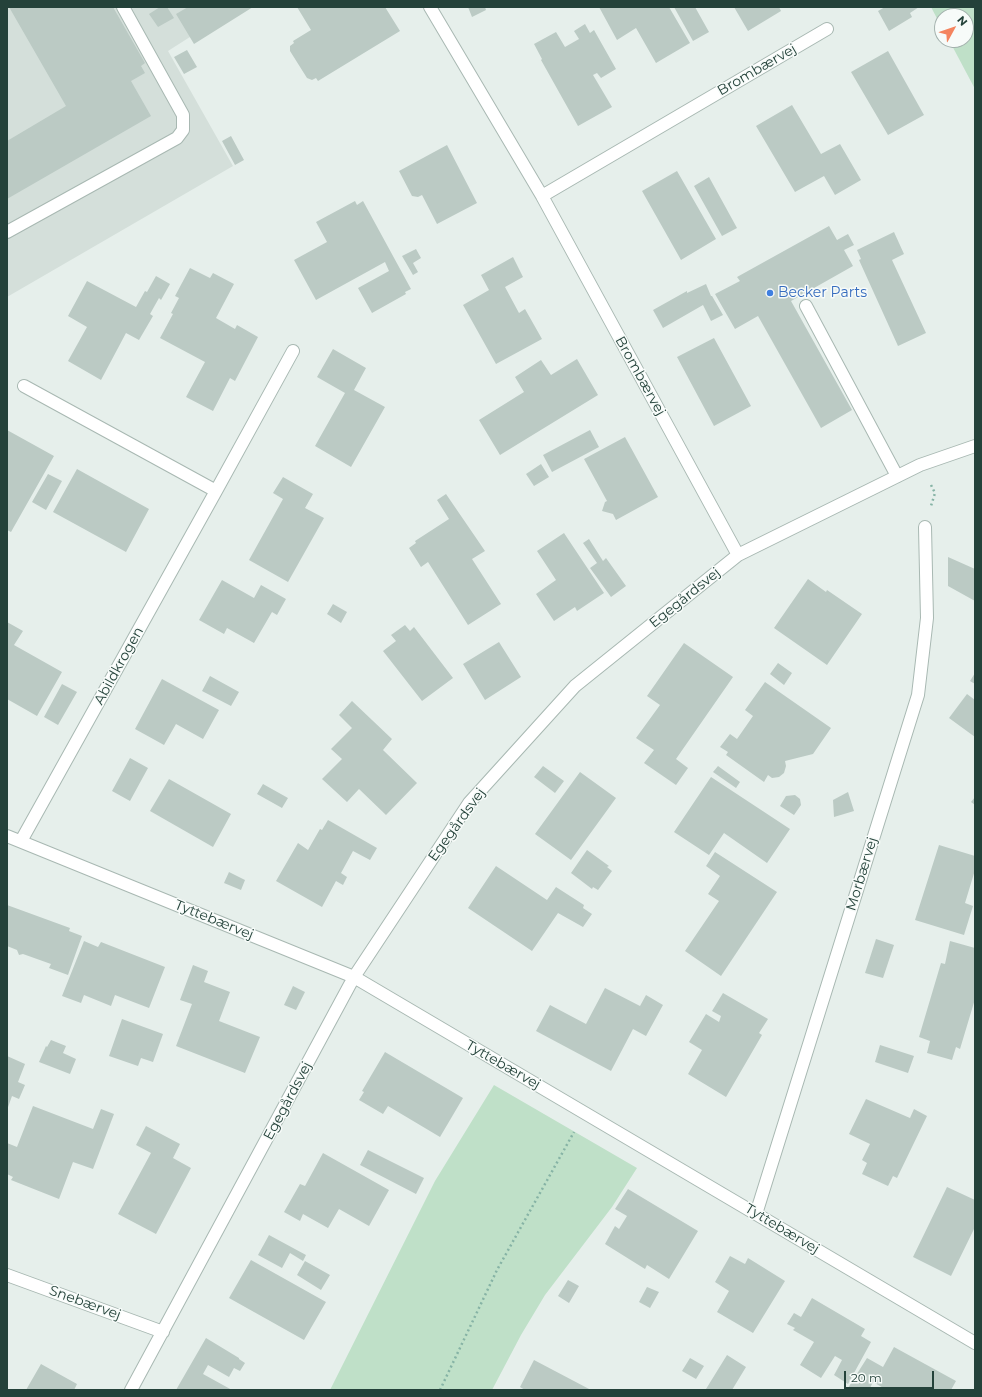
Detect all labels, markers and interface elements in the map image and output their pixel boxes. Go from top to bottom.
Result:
north arrow [934,8,974,48]
text: N [954,13,971,29]
street label: Brombærvej [715,41,799,99]
place label: Becker Parts [778,285,867,301]
marker: Becker Parts [765,288,775,298]
street label: Brombærvej [611,333,669,419]
street label: Egegårdsvej [646,564,724,632]
street label: Abildkrogen [91,624,147,708]
street label: Egegårdsvej [425,785,489,865]
street label: Morbærvej [843,835,881,913]
street label: Tyttebærvej [172,897,256,943]
street label: Tyttebærvej [463,1037,543,1093]
street label: Egegårdsvej [260,1059,316,1143]
street label: Tyttebærvej [742,1200,822,1258]
street label: Snebærvej [47,1282,123,1324]
scale bar [846,1363,936,1389]
text: 20 m [851,1370,882,1385]

